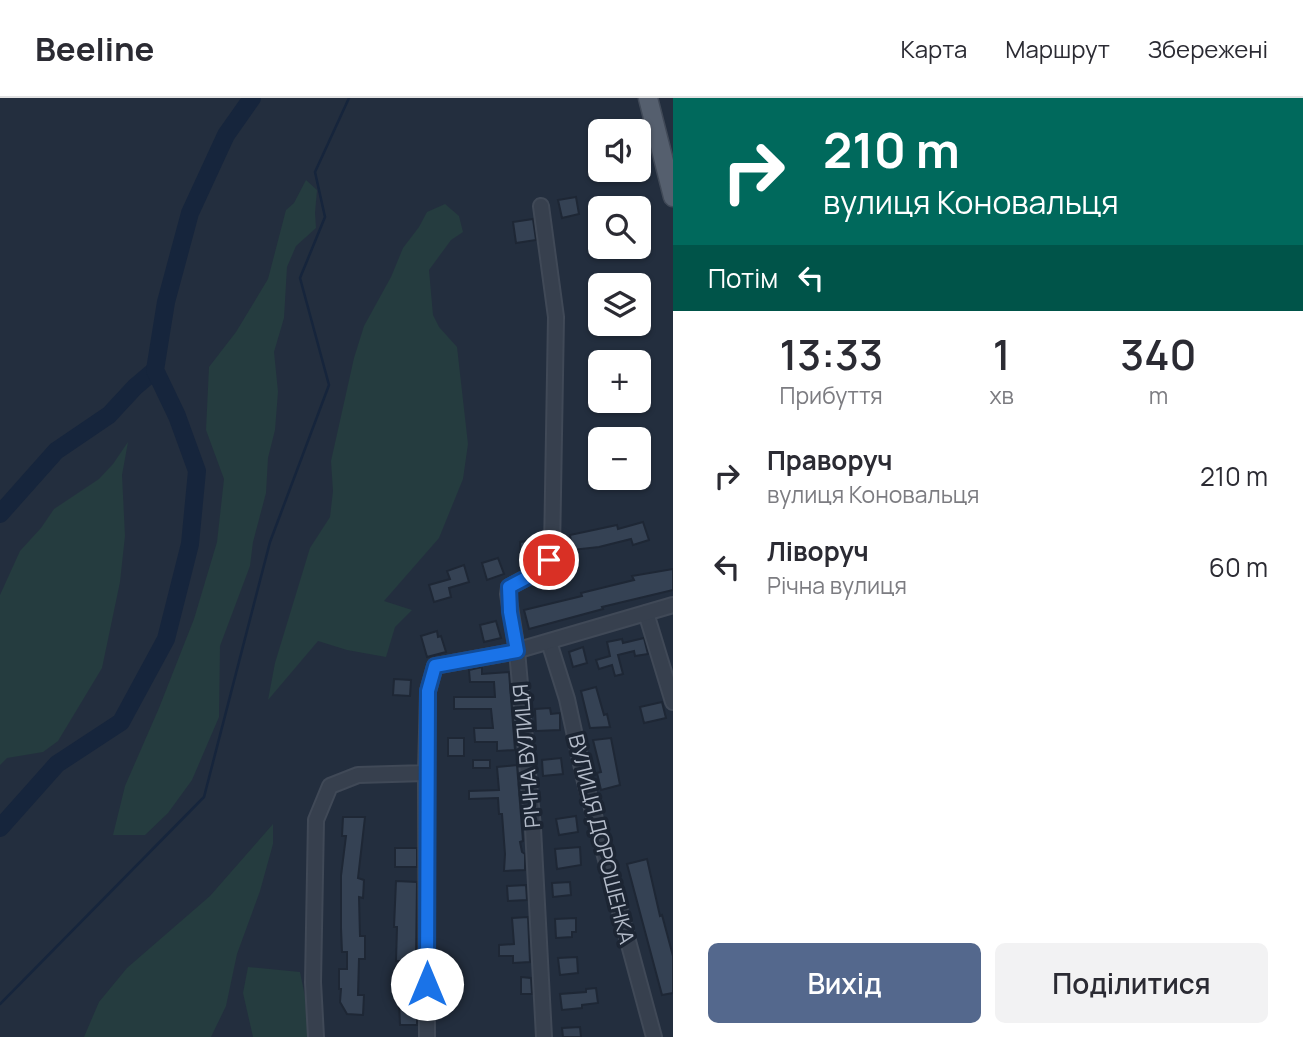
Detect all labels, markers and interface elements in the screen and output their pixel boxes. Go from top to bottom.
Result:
text: Beeline [35,26,154,71]
text: Карта [901,32,967,65]
text: Маршрут [1005,32,1110,65]
text: Збережені [1148,32,1268,65]
text: 210 m [823,116,960,183]
map controls [588,119,651,490]
button: sound [588,119,651,182]
icon: right [708,126,799,217]
text: вулиця Коновальця [823,180,1119,224]
button: search [588,196,651,259]
icon: left [792,259,830,297]
text: Потім [708,260,778,296]
button: layers [588,273,651,336]
text: 13:33 [779,325,883,383]
text: 1 [993,325,1011,383]
text: 340 [1120,325,1197,383]
button: + [588,350,651,413]
text: Прибуття [780,379,883,411]
text: хв [989,379,1014,411]
text: m [1149,379,1168,411]
button: − [588,427,651,490]
text: Праворуч [767,442,892,478]
icon: right [708,457,746,495]
text: 210 m [1200,458,1268,494]
text: вулиця Коновальця [767,478,980,510]
pin [519,530,579,590]
text: Ліворуч [767,533,869,569]
icon: arrive [530,541,568,579]
icon: left [708,548,746,586]
text: 60 m [1209,549,1268,585]
text: Річна вулиця [767,569,907,601]
street label: РІЧНА ВУЛИЦЯ [506,683,546,829]
street label: ВУЛИЦЯ ДОРОШЕНКА [562,731,642,947]
button: Вихід [708,943,981,1023]
button: Поділитися [995,943,1268,1023]
position arrow [390,947,464,1021]

